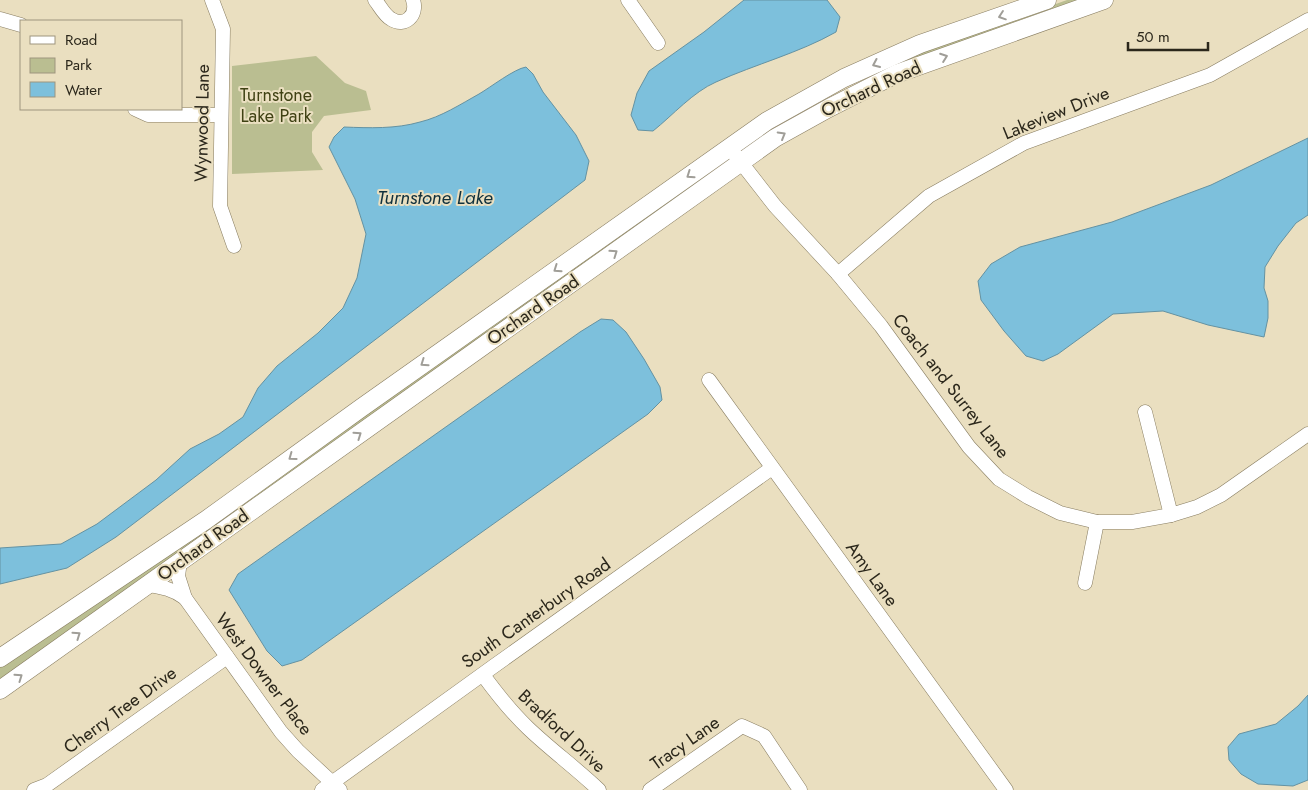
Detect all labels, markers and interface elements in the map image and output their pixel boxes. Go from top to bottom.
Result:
one-way arrow [998,10,1006,20]
legend [20,20,182,110]
scale bar [1128,20,1208,52]
text: 50 m [1136,26,1170,48]
text: Road [65,29,97,51]
one-way arrow [939,53,947,63]
text: Park [65,54,92,76]
street label: Orchard Road [817,55,925,123]
one-way arrow [872,58,880,68]
street label: Wynwood Lane [188,64,216,182]
text: Water [65,79,103,101]
street label: Lakeview Drive [999,80,1113,146]
park label: Turnstone Lake Park [240,82,312,129]
one-way arrow [776,131,785,141]
one-way arrow [686,169,695,178]
water label: Turnstone Lake [377,184,493,211]
one-way arrow [608,250,617,260]
one-way arrow [553,263,563,272]
street label: Orchard Road [482,269,584,351]
street label: Coach and Surrey Lane [886,308,1016,464]
one-way arrow [421,357,430,366]
one-way arrow [352,432,362,441]
one-way arrow [289,452,298,460]
street label: Orchard Road [152,503,254,587]
street label: Amy Lane [840,536,904,612]
street label: South Canterbury Road [456,552,616,674]
street label: West Downer Place [209,607,319,741]
one-way arrow [71,633,80,641]
street label: Cherry Tree Drive [58,660,182,760]
one-way arrow [13,674,23,683]
street label: Bradford Drive [512,683,612,779]
street label: Tracy Lane [645,710,725,776]

